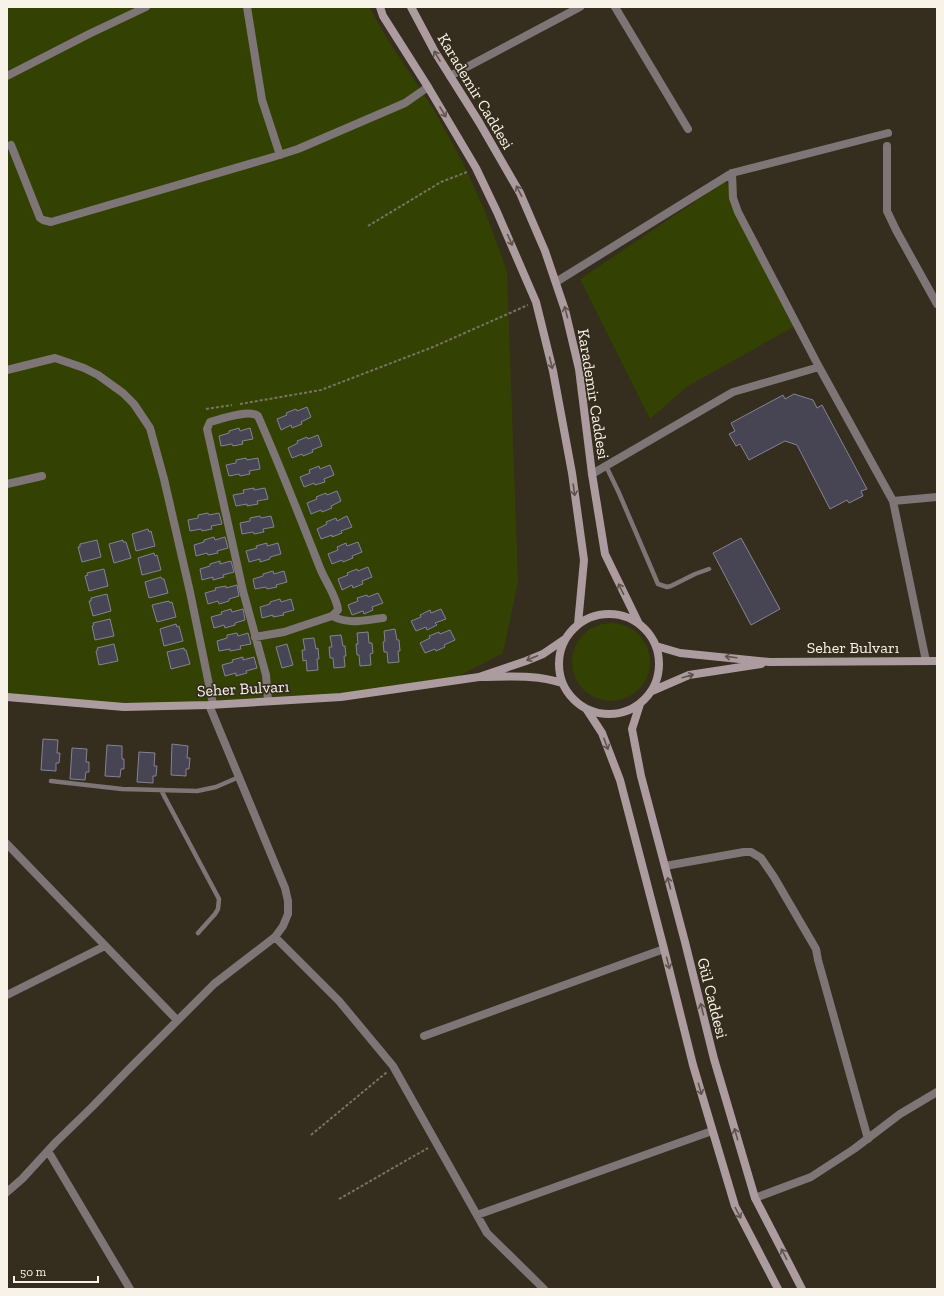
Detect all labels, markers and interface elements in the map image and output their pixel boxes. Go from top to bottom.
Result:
street label: Karademir Caddesi [433,30,518,153]
one-way arrow [433,50,441,62]
one-way arrow [439,106,447,118]
one-way arrow [514,185,522,197]
one-way arrow [507,233,514,245]
one-way arrow [561,306,569,319]
street label: Karademir Caddesi [574,328,613,461]
one-way arrow [548,356,555,369]
one-way arrow [570,483,578,496]
one-way arrow [617,583,624,595]
street label: Seher Bulvarı [807,638,900,657]
one-way arrow [725,654,738,661]
one-way arrow [527,655,539,663]
one-way arrow [682,672,695,679]
street label: Seher Bulvarı [196,677,290,700]
one-way arrow [603,737,611,749]
one-way arrow [665,877,673,890]
one-way arrow [665,956,672,969]
street label: Gül Caddesi [693,956,732,1041]
one-way arrow [697,1003,705,1016]
one-way arrow [697,1082,704,1095]
one-way arrow [732,1128,739,1141]
one-way arrow [735,1207,742,1219]
one-way arrow [780,1249,787,1261]
scale bar [14,1258,98,1284]
text: 50 m [20,1265,47,1279]

